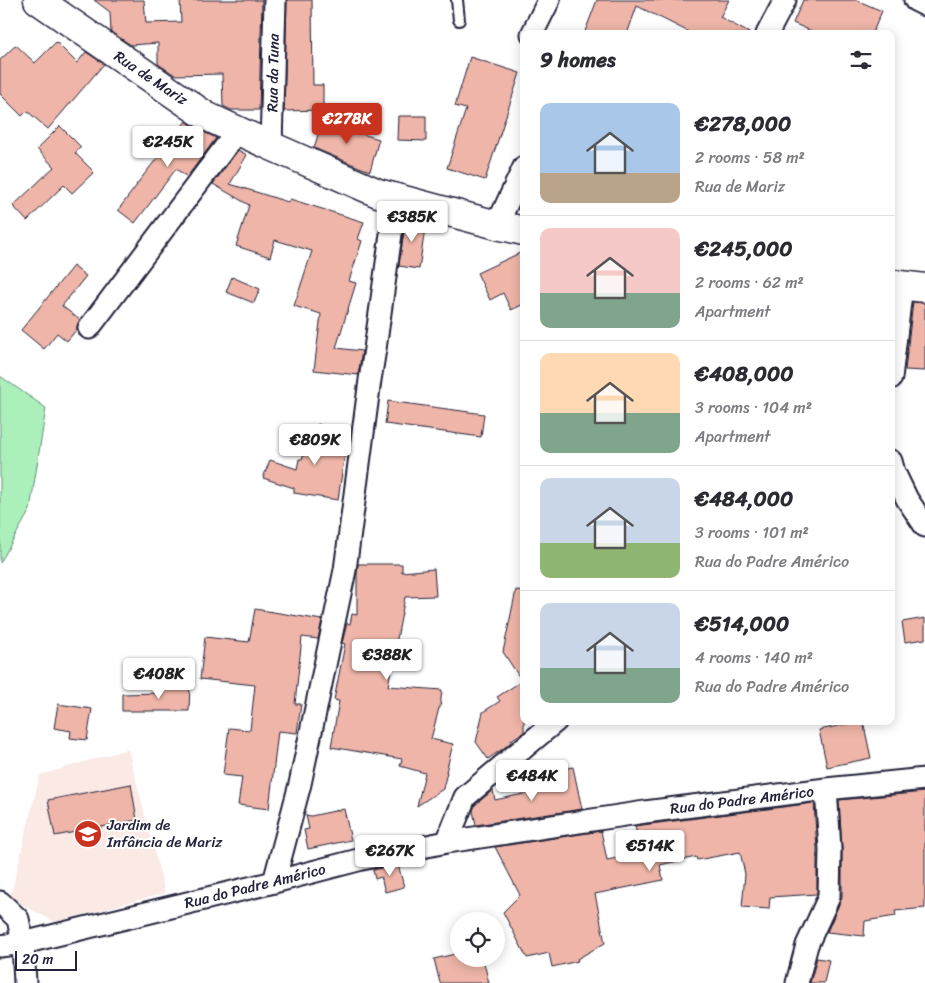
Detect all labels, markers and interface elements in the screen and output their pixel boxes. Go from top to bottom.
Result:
street label: Rua da Tuna [259,33,287,113]
text: 9 homes [540,41,616,79]
street label: Rua de Mariz [109,44,194,113]
icon: filters [847,46,875,74]
pin: €278K [312,102,382,145]
text: €278K [323,104,371,133]
text: €278,000 [695,105,791,143]
icon: home [580,123,640,183]
pin: €245K [133,126,203,168]
text: €245K [143,127,193,156]
text: 2 rooms · 58 m² [695,143,805,172]
text: Rua de Mariz [695,172,785,201]
pin: €385K [377,200,447,243]
text: €385K [388,202,436,231]
text: €245,000 [695,230,792,268]
icon: home [580,248,640,308]
text: 2 rooms · 62 m² [695,268,804,297]
text: Apartment [695,297,771,326]
text: €408,000 [695,355,793,393]
icon: home [580,373,640,433]
text: 3 rooms · 104 m² [695,393,812,422]
text: Apartment [695,422,771,451]
pin: €809K [280,424,350,466]
text: €809K [290,425,340,454]
text: €484,000 [695,480,793,518]
icon: home [580,498,640,558]
text: 3 rooms · 101 m² [695,518,809,547]
text: Rua do Padre Américo [695,547,849,576]
text: €514,000 [695,605,789,643]
icon: home [580,623,640,683]
pin: €388K [352,638,422,681]
text: €388K [363,640,411,669]
text: 4 rooms · 140 m² [695,643,813,672]
pin: €408K [124,658,194,700]
text: €408K [134,659,184,688]
text: Rua do Padre Américo [695,672,849,701]
pin: €484K [497,760,567,802]
text: €484K [507,761,557,790]
street label: Rua do Padre Américo [669,778,816,822]
place label: Jardim de Infância de Mariz [106,812,223,855]
school or university icon: Jardim de Infância de Mariz [73,819,103,849]
pin: €514K [615,830,685,872]
text: €514K [627,831,674,860]
pin: €267K [355,834,425,877]
text: €267K [366,836,414,865]
street label: Rua do Padre Américo [182,856,329,916]
map controls [450,912,505,967]
button: locate [450,912,505,967]
text: 20 m [22,947,53,972]
scale bar [15,948,78,971]

